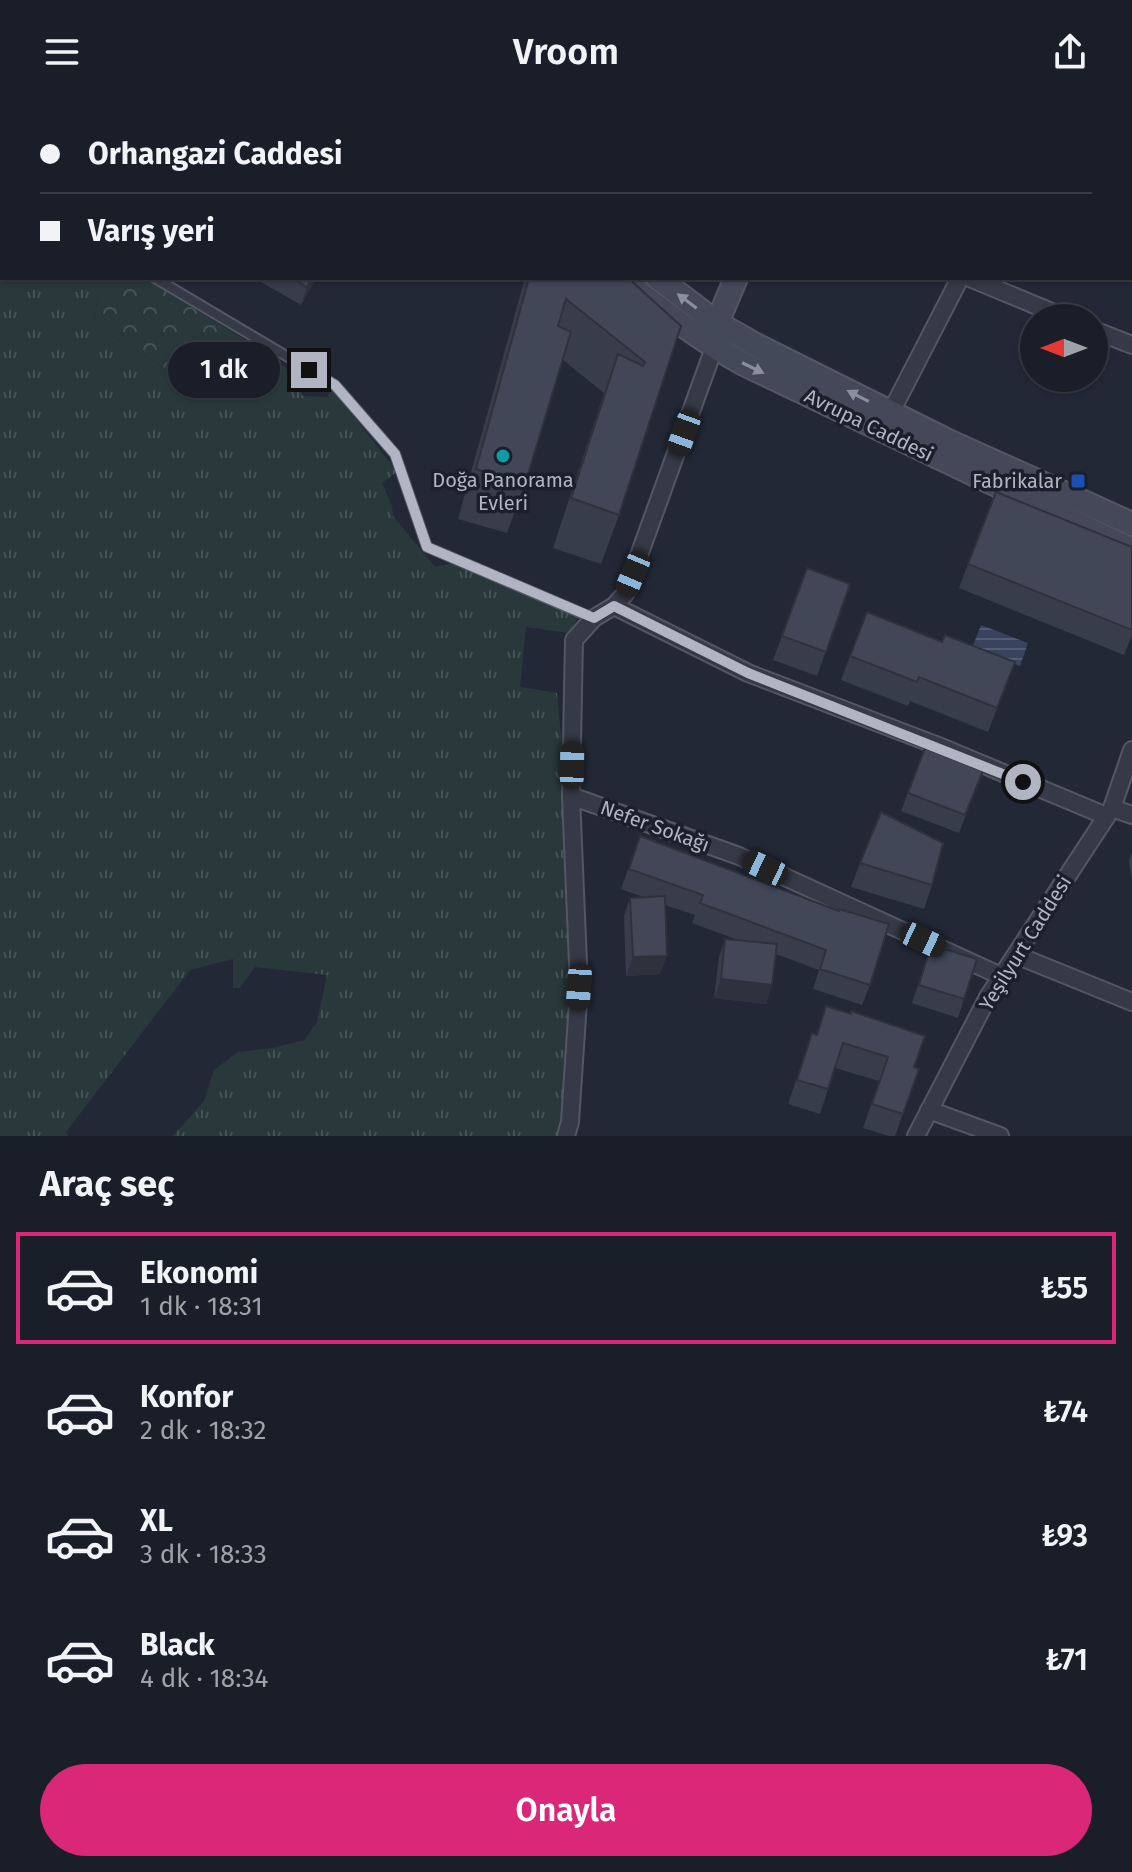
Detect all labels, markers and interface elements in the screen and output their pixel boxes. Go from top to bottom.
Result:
icon: menu [40,30,84,74]
text: Vroom [513,30,619,74]
icon: share [1048,30,1092,74]
text: Orhangazi Caddesi [88,136,342,172]
text: Varış yeri [88,213,215,249]
one-way arrow [677,293,697,309]
north arrow [1020,304,1108,392]
map controls [1020,304,1108,392]
callout: 1 dk [169,342,281,398]
route end [291,352,327,388]
text: 1 dk [200,354,248,385]
one-way arrow [742,362,765,375]
street label: Avrupa Caddesi [801,383,937,467]
one-way arrow [847,389,870,403]
car [665,406,703,460]
marker: Doğa Panorama Evleri [494,447,512,465]
place label: Doğa Panorama Evleri [432,468,574,515]
place label: Fabrikalar [972,469,1062,493]
marker: Fabrikalar [1069,472,1087,490]
car [613,547,653,601]
car [560,741,584,789]
route start [1005,764,1041,800]
street label: Nefer Sokağı [597,795,713,857]
car [738,847,792,889]
street label: Yeşilyurt Caddesi [974,871,1077,1016]
car [896,919,950,961]
car [565,962,593,1012]
text: Araç seç [40,1162,174,1206]
icon: car [44,1252,116,1324]
text: Ekonomi [140,1255,258,1291]
text: ₺55 [1040,1270,1088,1306]
text: 1 dk · 18:31 [140,1291,263,1322]
icon: car [44,1376,116,1448]
text: Konfor [140,1379,233,1415]
text: ₺74 [1043,1394,1088,1430]
text: 2 dk · 18:32 [140,1415,266,1446]
icon: car [44,1500,116,1572]
text: XL [140,1503,173,1539]
text: ₺93 [1041,1518,1088,1554]
text: 3 dk · 18:33 [140,1539,267,1570]
icon: car [44,1624,116,1696]
text: Black [140,1627,215,1663]
text: ₺71 [1045,1642,1088,1678]
text: 4 dk · 18:34 [140,1663,268,1694]
button: Onayla [40,1764,1092,1856]

